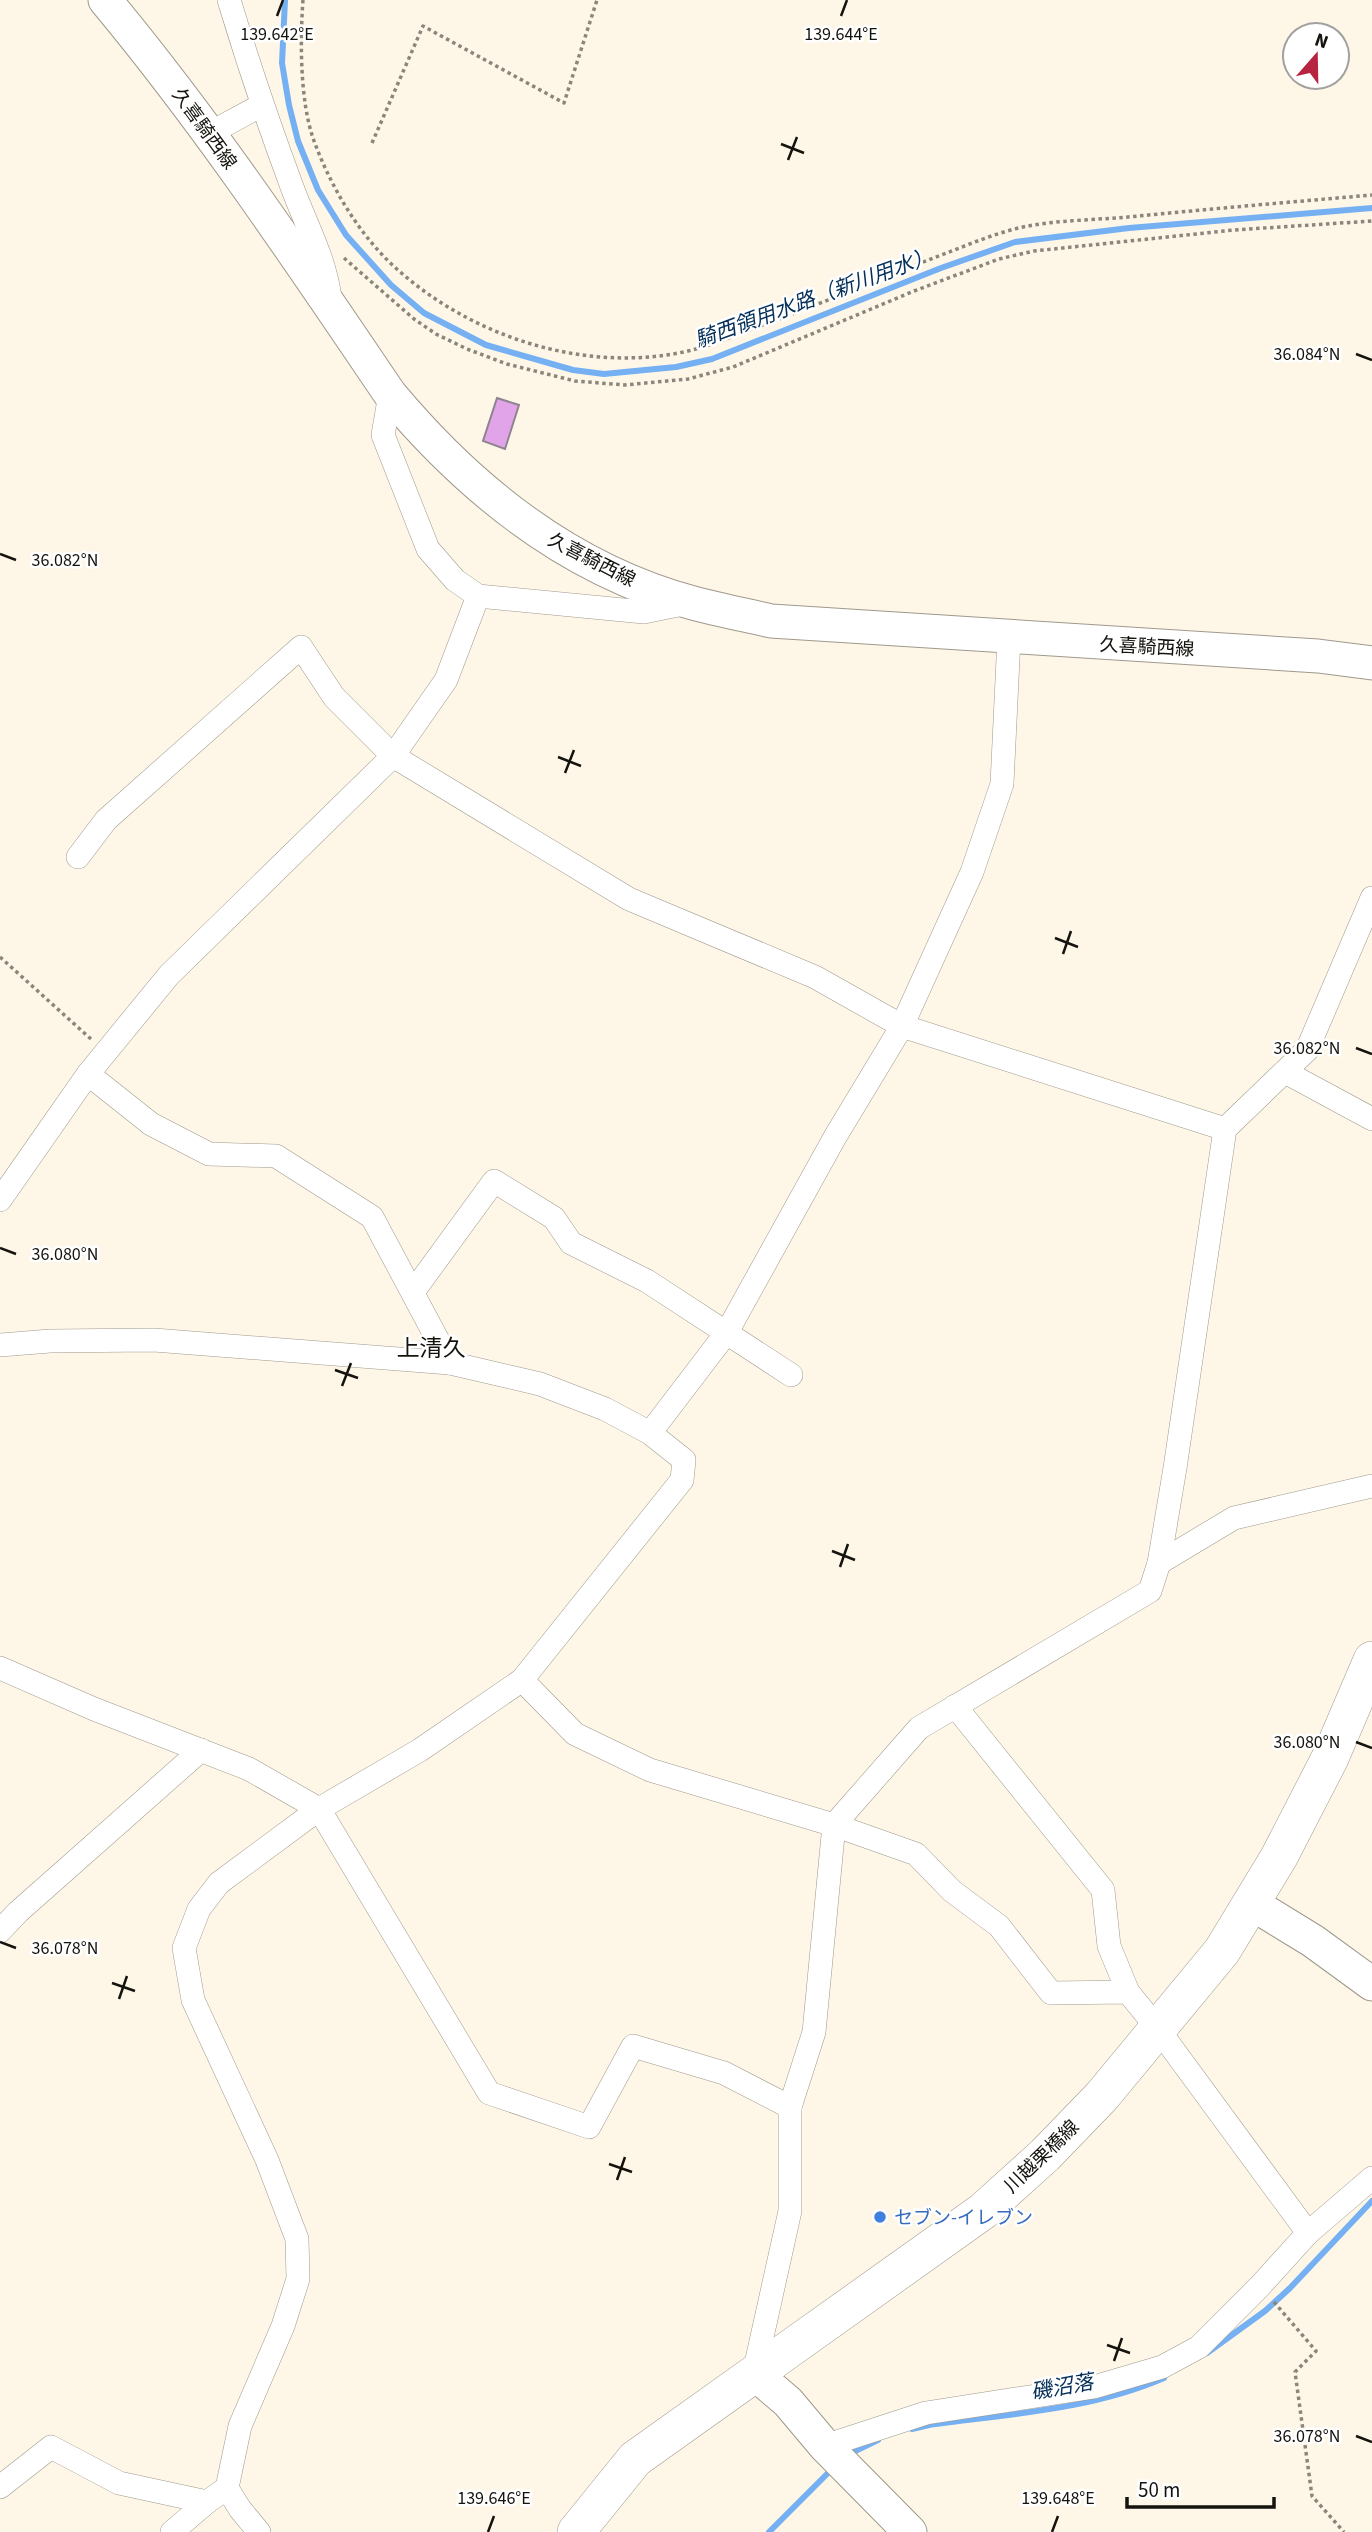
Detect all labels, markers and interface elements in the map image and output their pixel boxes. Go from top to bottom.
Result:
north arrow [1281,21,1351,91]
text: 139.642°E [240,22,314,47]
text: 139.644°E [804,22,878,47]
text: N [1311,27,1332,56]
street label: 久喜騎西線 [165,83,243,175]
water label: 騎西領用水路（新川用水） [690,241,938,355]
text: 36.084°N [1274,342,1340,367]
street label: 久喜騎西線 [543,527,640,594]
text: 36.082°N [32,548,98,573]
street label: 久喜騎西線 [1099,632,1195,663]
text: 36.082°N [1274,1036,1340,1061]
text: 36.080°N [32,1242,98,1267]
district label: 上清久 [397,1332,466,1365]
text: 36.080°N [1274,1730,1340,1755]
text: 36.078°N [32,1936,98,1961]
street label: 川越栗橋線 [998,2114,1086,2200]
place label: セブン-イレブン [894,2205,1033,2232]
marker: セブン-イレブン [872,2209,888,2225]
water label: 磯沼落 [1028,2366,1099,2407]
text: 36.078°N [1274,2424,1340,2449]
scale bar [1127,2466,1274,2510]
text: 50 m [1138,2475,1180,2505]
text: 139.646°E [457,2486,531,2511]
text: 139.648°E [1021,2486,1095,2511]

